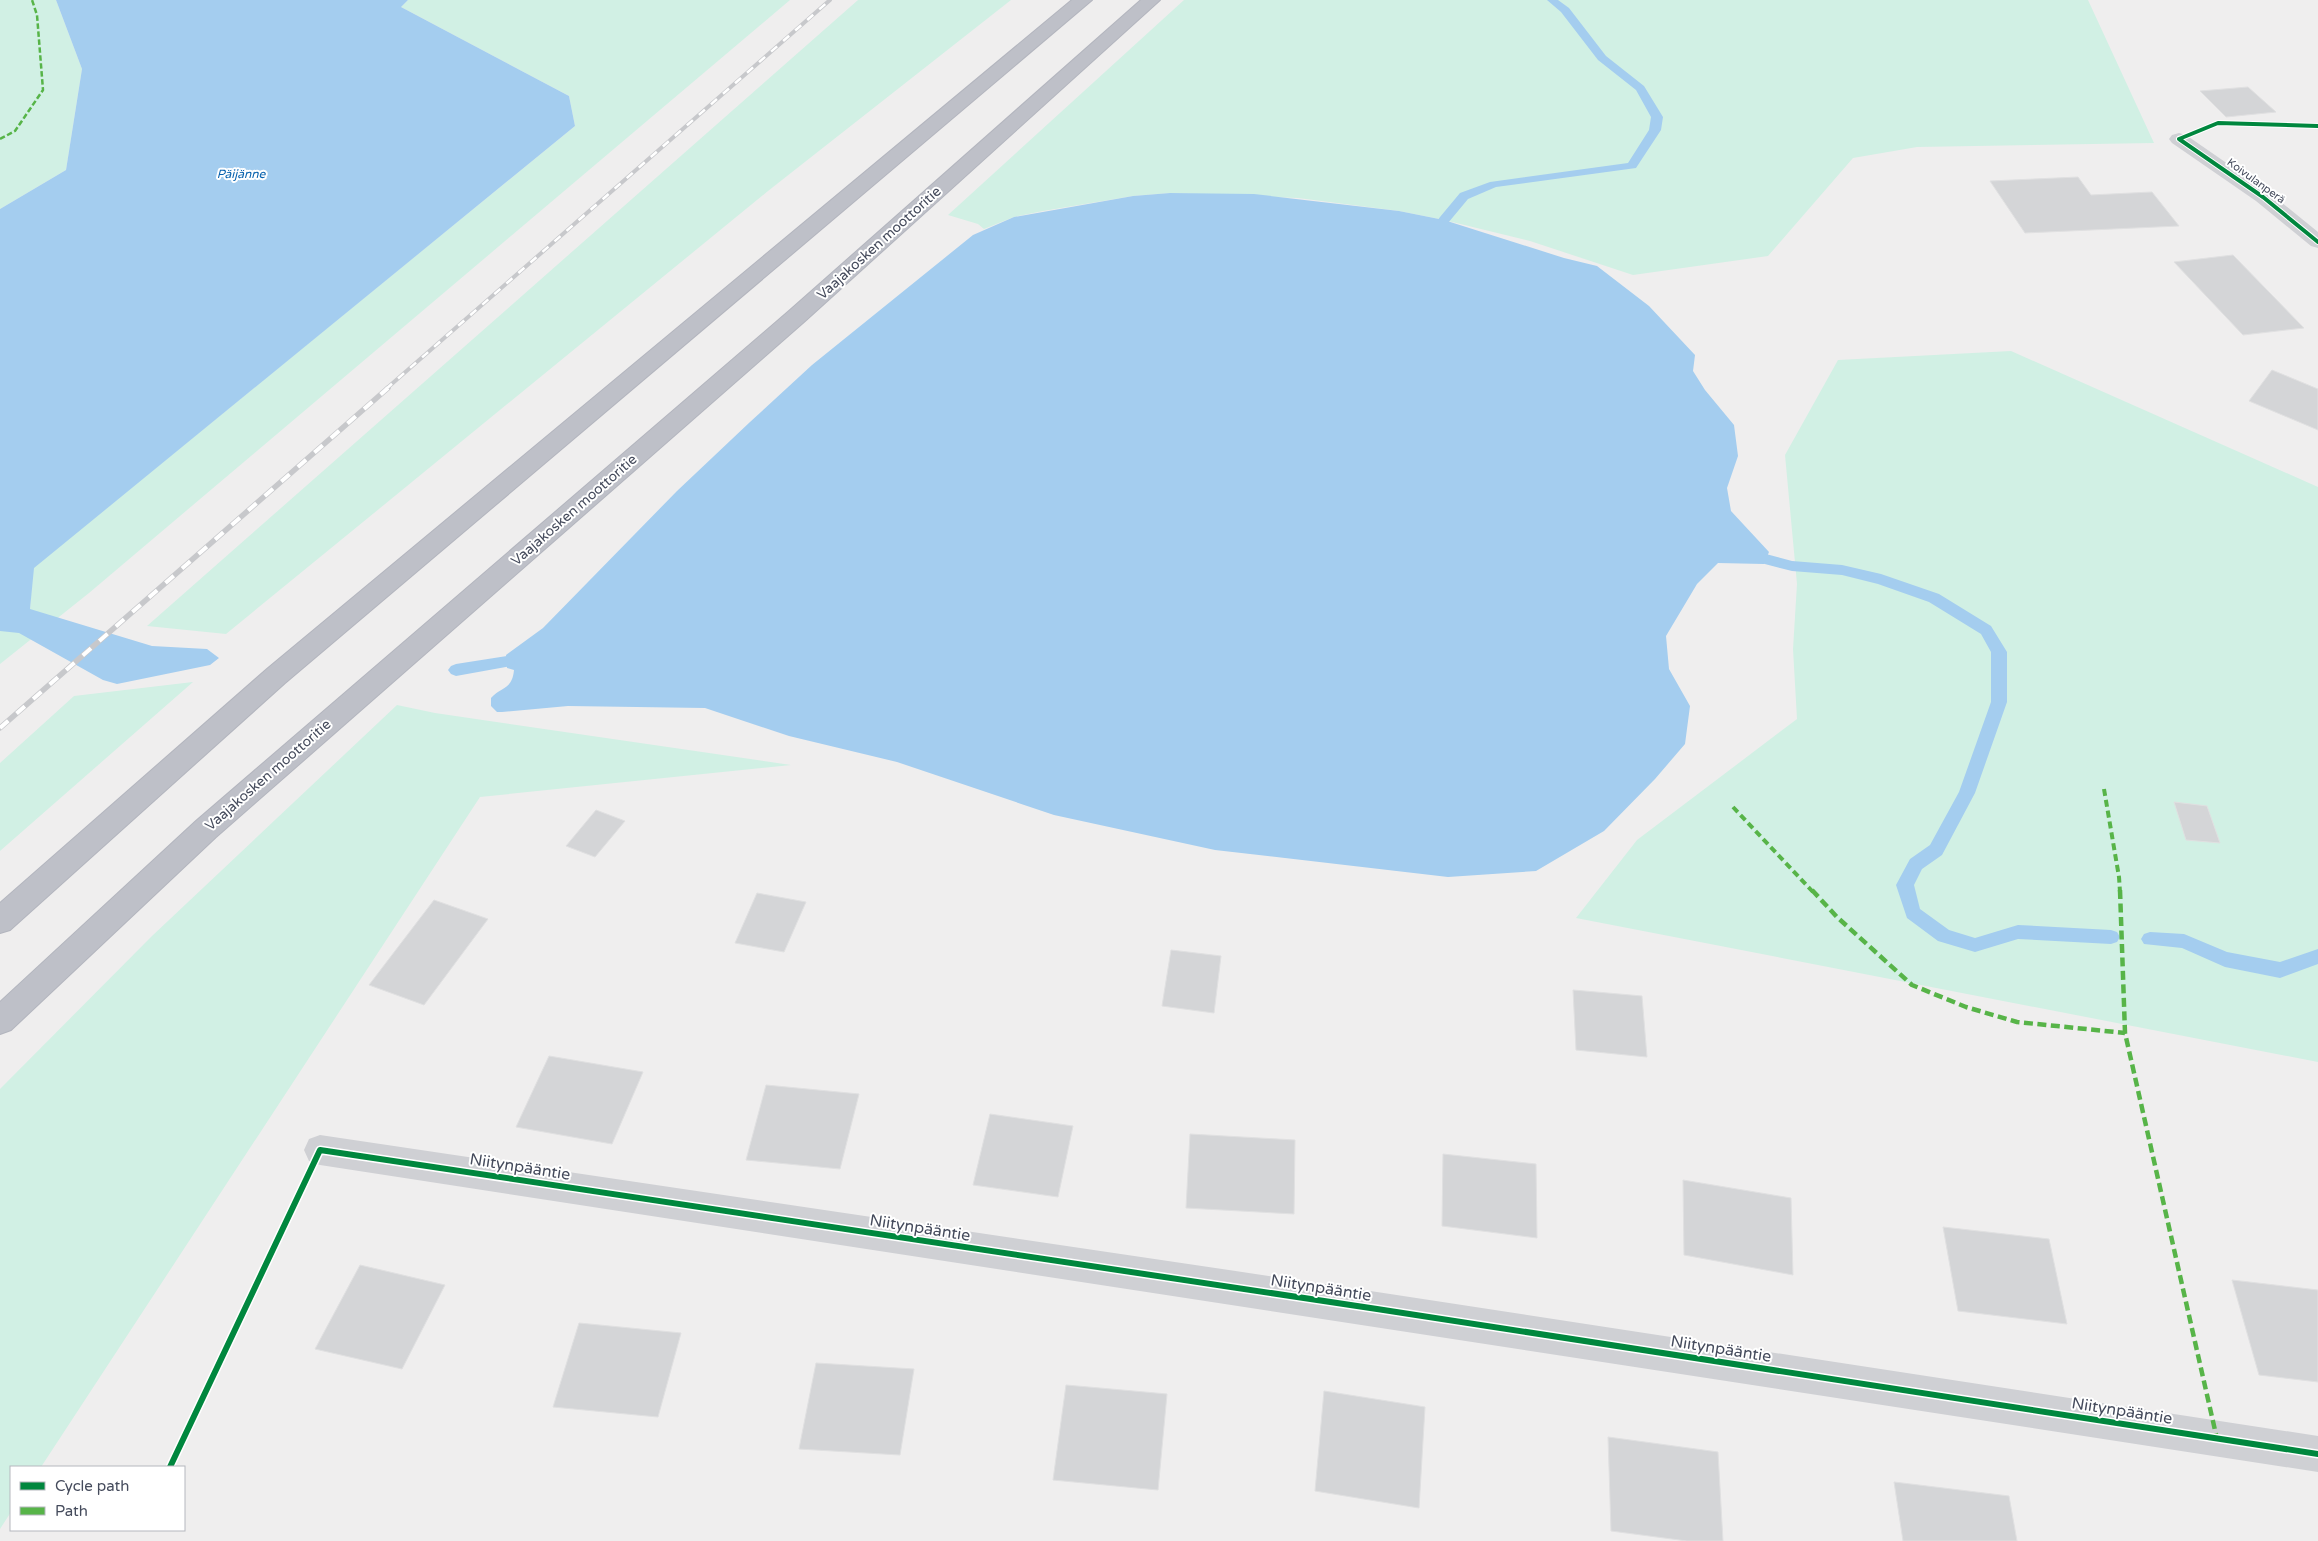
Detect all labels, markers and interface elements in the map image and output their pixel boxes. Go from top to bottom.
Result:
street label: Koivulanperä [2224,156,2288,206]
water label: Päijänne [217,167,267,181]
street label: Vaajakosken moottoritie [813,183,945,303]
street label: Vaajakosken moottoritie [508,451,640,569]
street label: Vaajakosken moottoritie [202,716,334,834]
street label: Niitynpääntie [468,1149,572,1185]
street label: Niitynpääntie [868,1210,972,1246]
street label: Niitynpääntie [1269,1270,1373,1306]
street label: Niitynpääntie [1669,1331,1773,1367]
street label: Niitynpääntie [2070,1393,2174,1429]
legend [10,1466,185,1531]
text: Cycle path [55,1477,129,1495]
text: Path [55,1502,88,1520]

